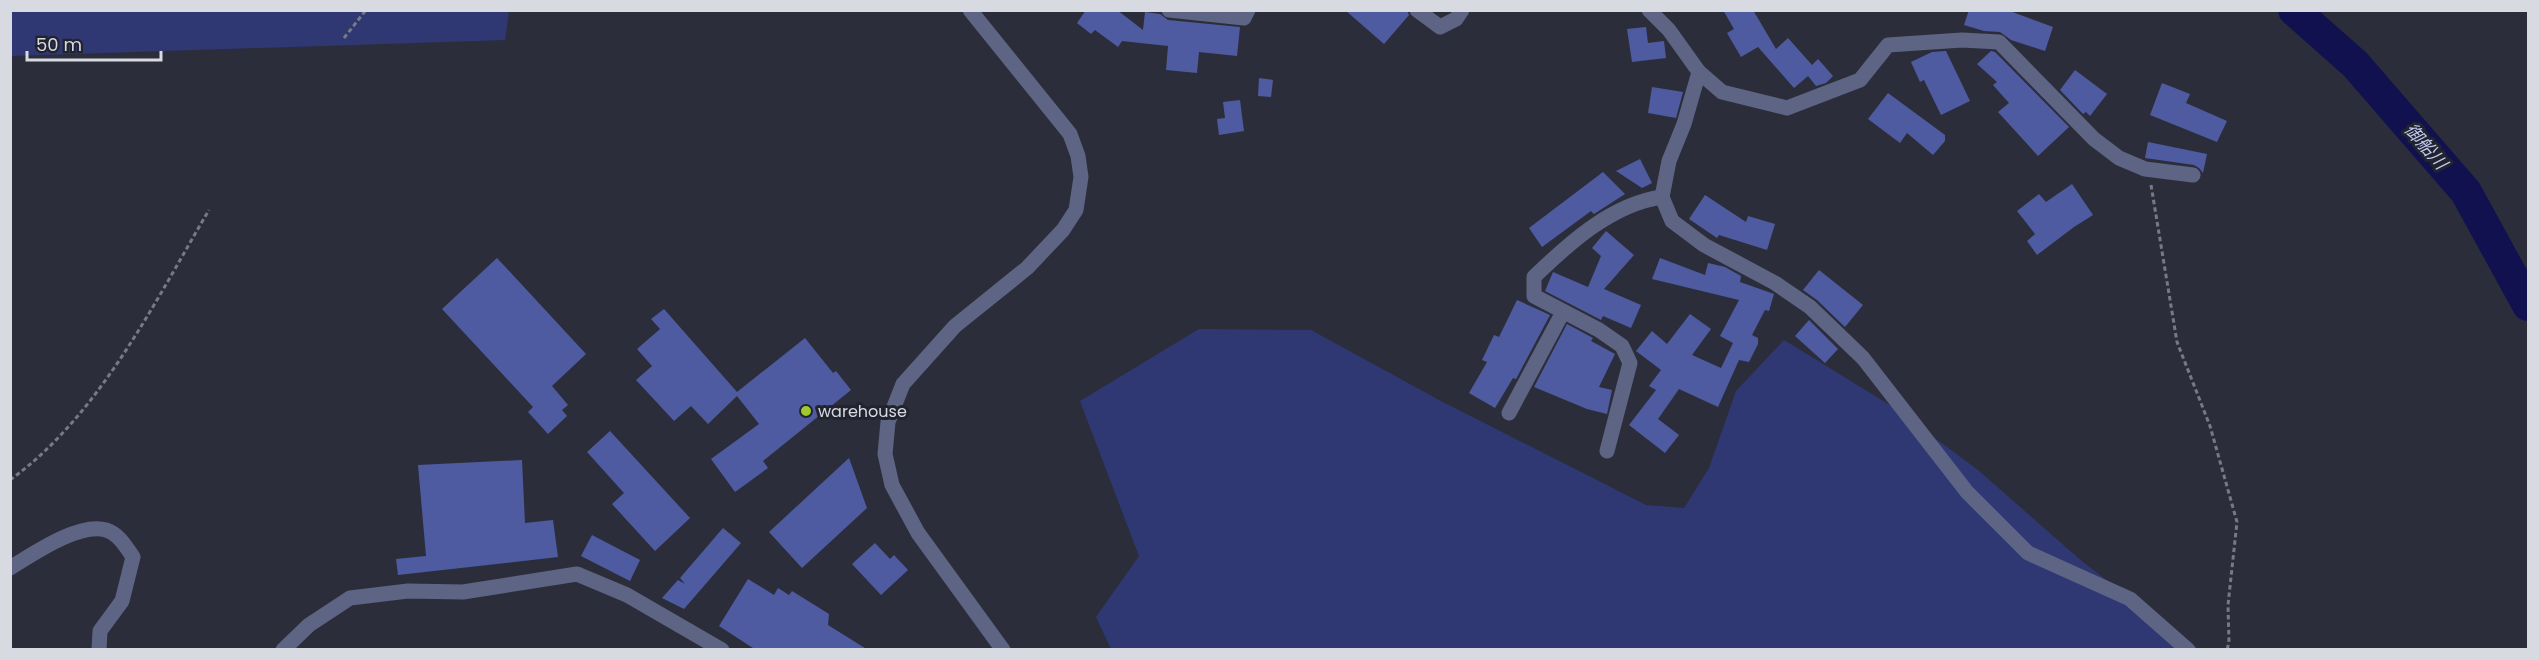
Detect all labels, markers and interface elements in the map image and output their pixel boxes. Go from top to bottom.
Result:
scale bar [27,24,160,62]
text: 50 m [36,32,82,57]
water label: 御船川 [2399,117,2454,176]
place label: warehouse [818,400,907,423]
marker: warehouse [799,404,813,418]

